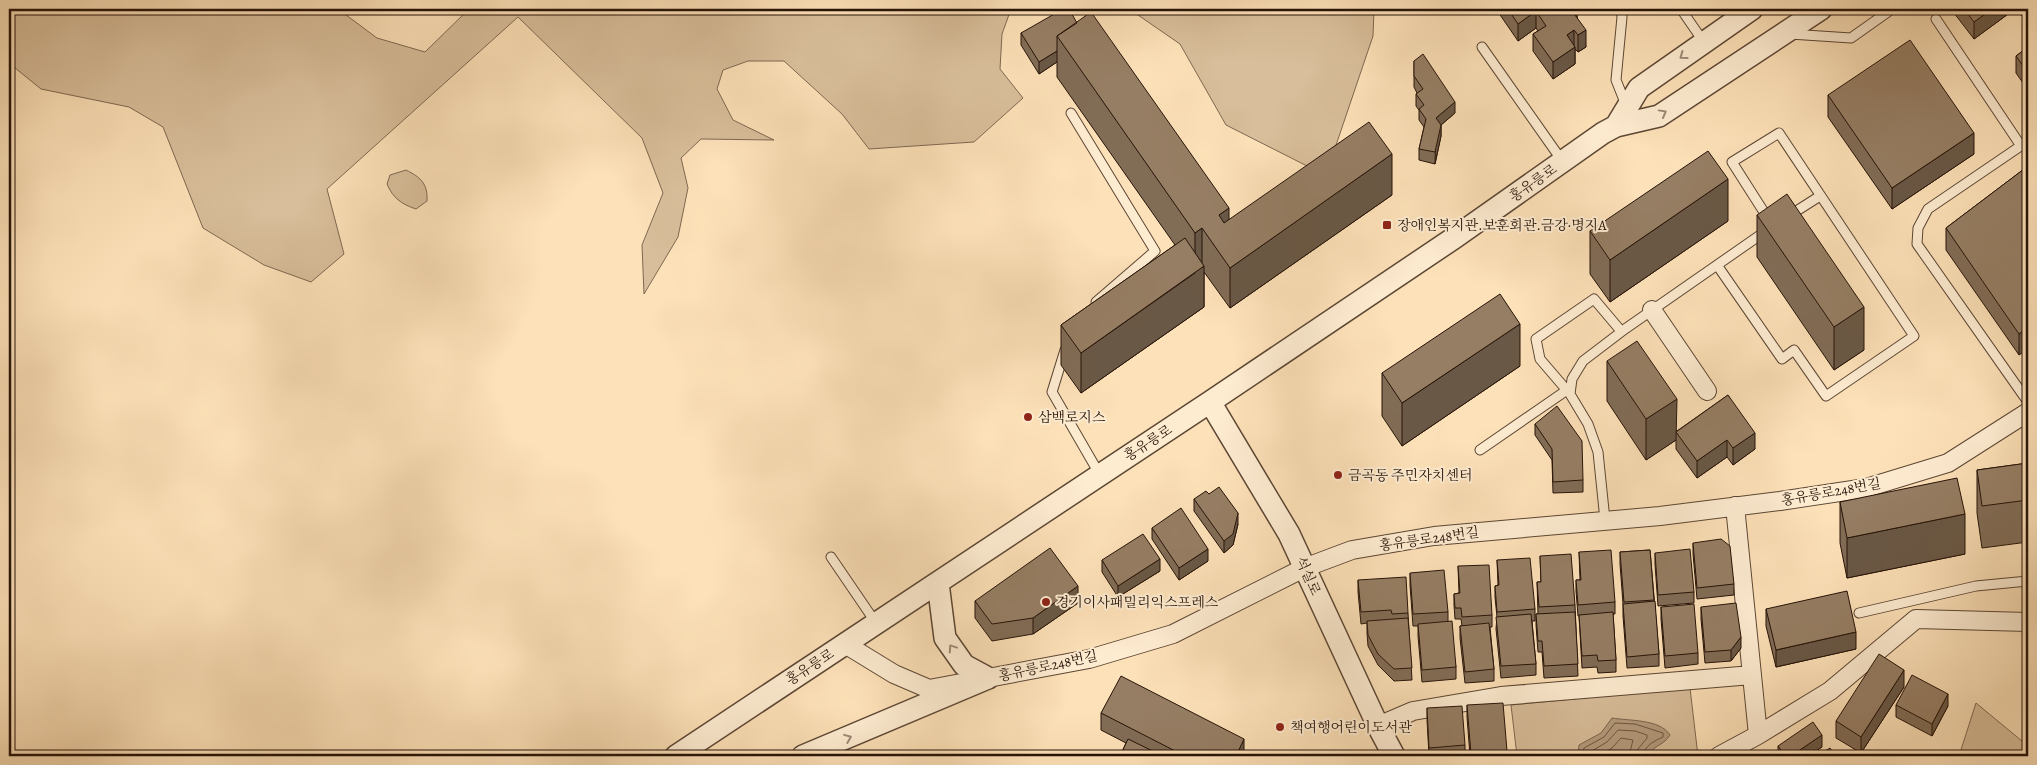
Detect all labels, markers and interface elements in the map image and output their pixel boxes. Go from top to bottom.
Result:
one-way arrow [1679,50,1689,59]
one-way arrow [1658,109,1667,119]
street label: 홍유릉로 [1505,159,1561,206]
place label: 장애인복지관.보훈회관.금강·명지A [1397,216,1607,235]
marker: 장애인복지관.보훈회관.금강·명지A [1381,219,1393,231]
place label: 삼백로지스 [1038,408,1106,427]
marker: 삼백로지스 [1022,411,1034,423]
street label: 홍유릉로 [1120,420,1176,466]
place label: 금곡동 주민자치센터 [1348,466,1473,485]
marker: 금곡동 주민자치센터 [1332,469,1344,481]
street label: 홍유릉로248번길 [1780,474,1882,510]
street label: 홍유릉로248번길 [1378,523,1480,555]
street label: 석실로 [1291,554,1325,599]
place label: 경기이사패밀리익스프레스 [1056,593,1219,612]
marker: 경기이사패밀리익스프레스 [1040,596,1052,608]
street label: 홍유릉로 [782,644,838,690]
one-way arrow [949,644,958,654]
street label: 홍유릉로248번길 [997,646,1099,686]
place label: 책여행어린이도서관 [1290,718,1412,737]
marker: 책여행어린이도서관 [1274,721,1286,733]
one-way arrow [843,734,852,744]

